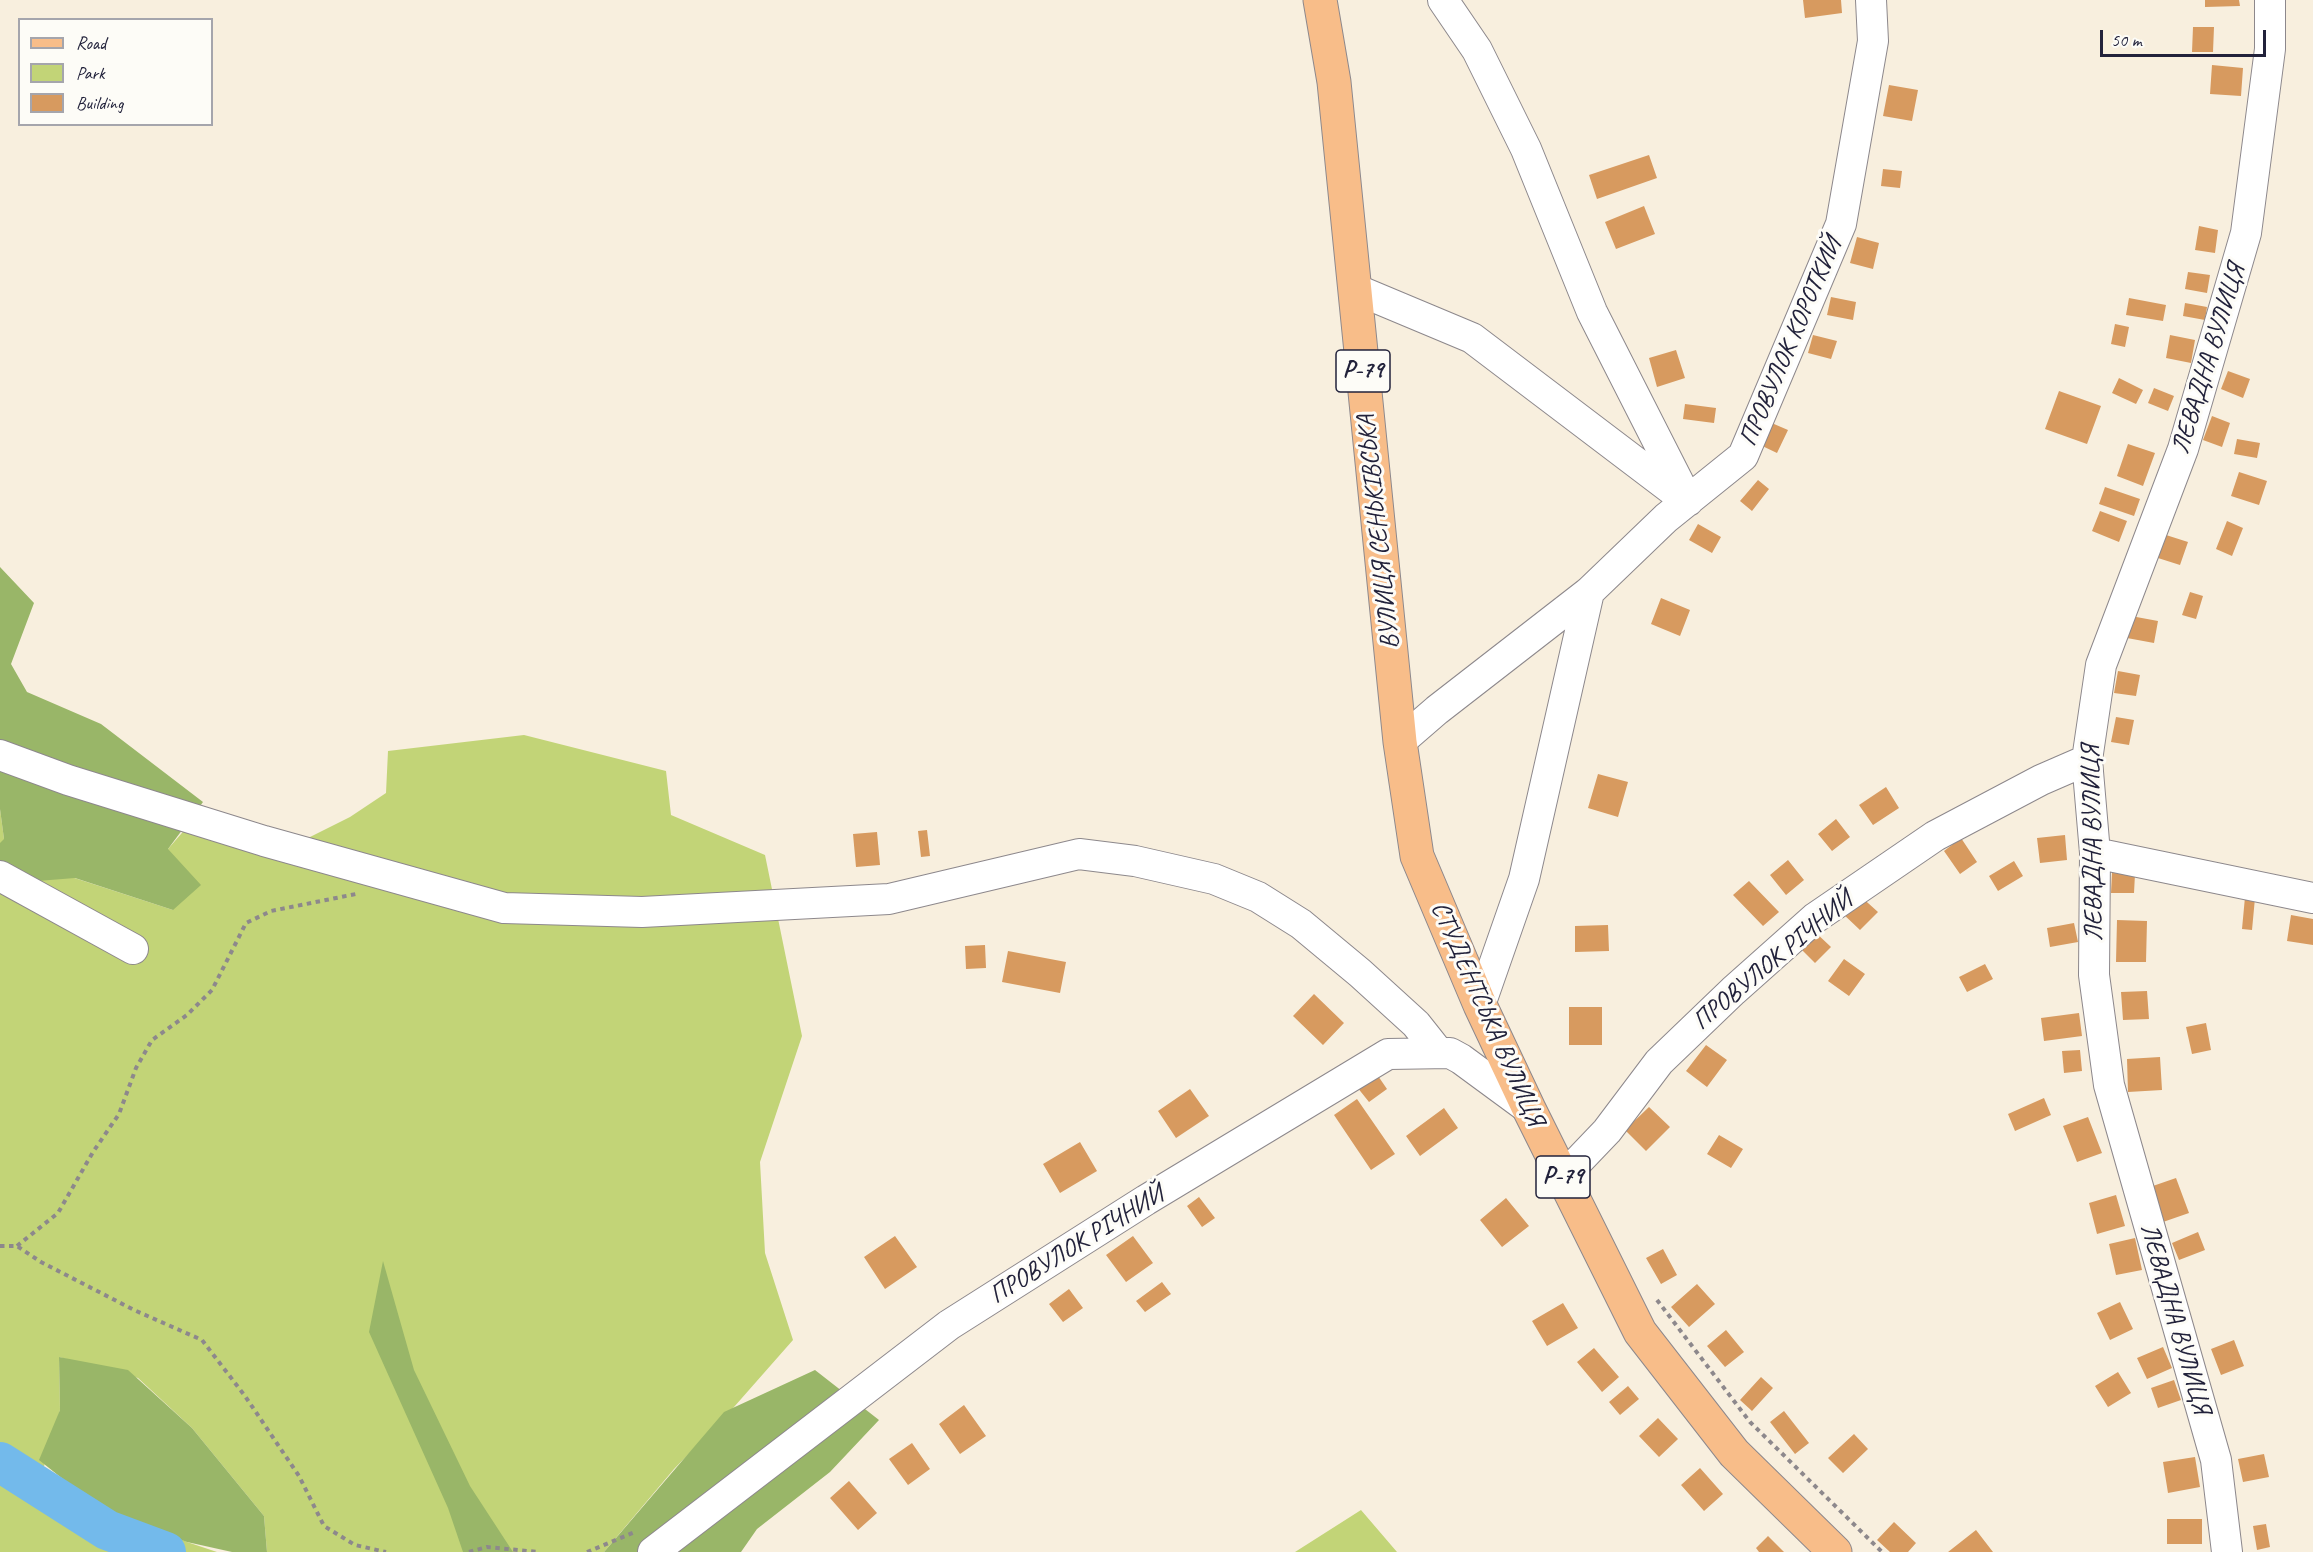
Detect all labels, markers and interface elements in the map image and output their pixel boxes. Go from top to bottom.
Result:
legend [18,18,213,126]
scale bar [2103,18,2270,56]
text: 50 m [2111,29,2142,51]
text: Road [76,32,106,54]
text: Park [76,62,105,84]
text: Building [76,92,123,114]
street label: ПРОВУЛОК КОРОТКИЙ [1733,233,1849,451]
street label: ЛЕВАДНА ВУЛИЦЯ [2165,260,2253,458]
road number: Р-79 [1336,350,1390,392]
street label: ВУЛИЦЯ СЕНЬКIВСЬКА [1351,413,1407,651]
street label: ЛЕВАДНА ВУЛИЦЯ [2076,744,2110,942]
street label: ПРОВУЛОК РІЧНИЙ [1686,885,1860,1037]
street label: СТУДЕНТСЬКА ВУЛИЦЯ [1423,897,1551,1131]
road number: Р-79 [1536,1156,1590,1198]
street label: ПРОВУЛОК РIЧНИЙ [984,1179,1170,1311]
street label: ЛЕВАДНА ВУЛИЦЯ [2133,1220,2217,1418]

